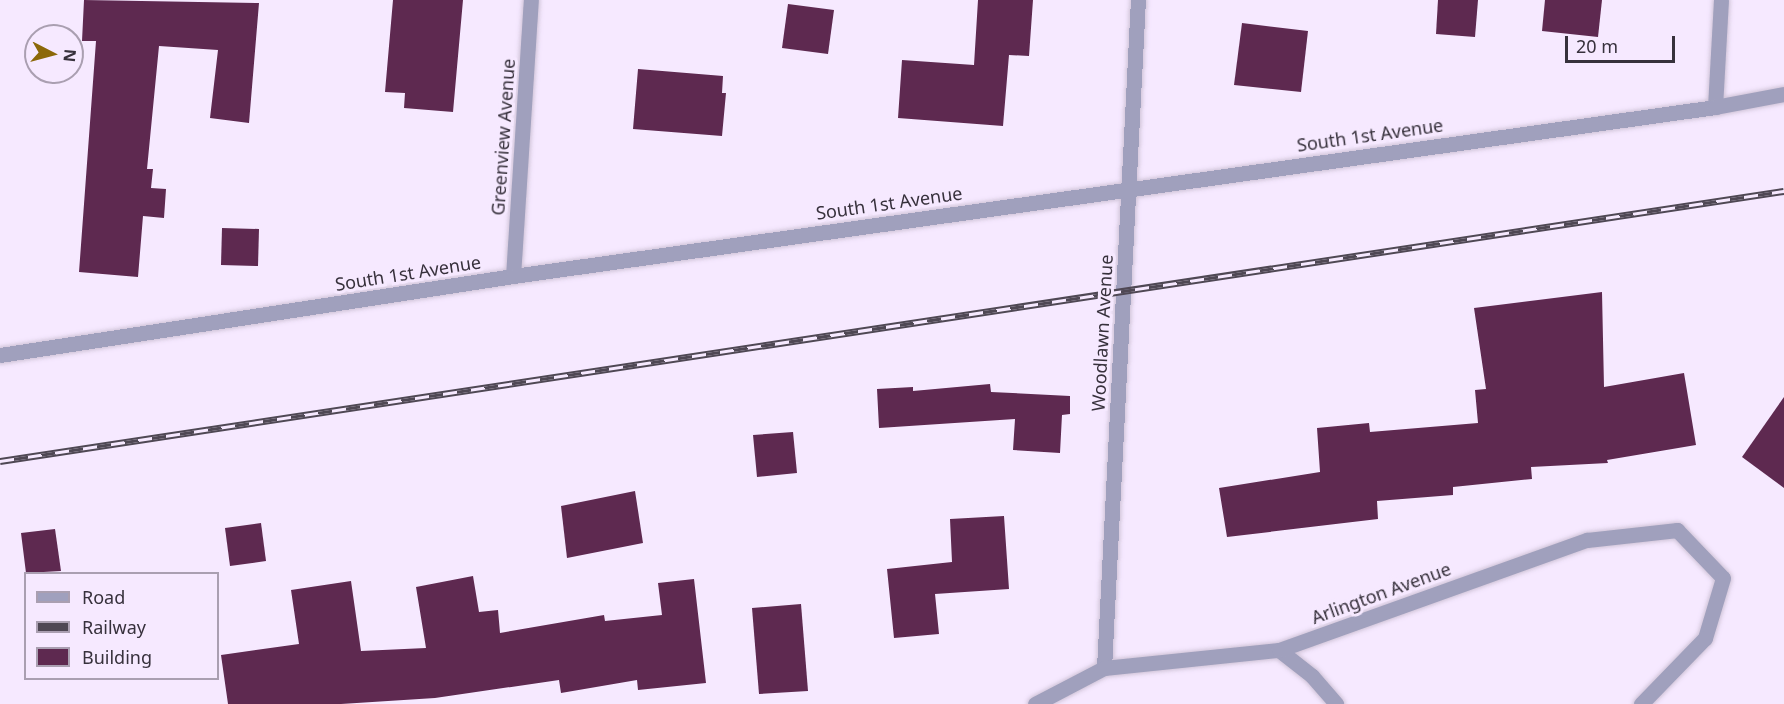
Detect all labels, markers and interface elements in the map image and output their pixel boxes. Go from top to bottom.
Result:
north arrow [24,24,84,84]
scale bar [1568,24,1678,62]
text: 20 m [1576,34,1618,58]
text: N [58,48,82,63]
street label: Greenview Avenue [487,58,519,216]
street label: South 1st Avenue [1295,114,1445,156]
street label: South 1st Avenue [814,182,964,224]
street label: South 1st Avenue [333,251,483,295]
street label: Woodlawn Avenue [1087,254,1117,412]
street label: Arlington Avenue [1308,558,1454,628]
legend [24,572,219,680]
text: Road [82,585,125,609]
text: Railway [82,615,146,639]
text: Building [82,645,152,669]

